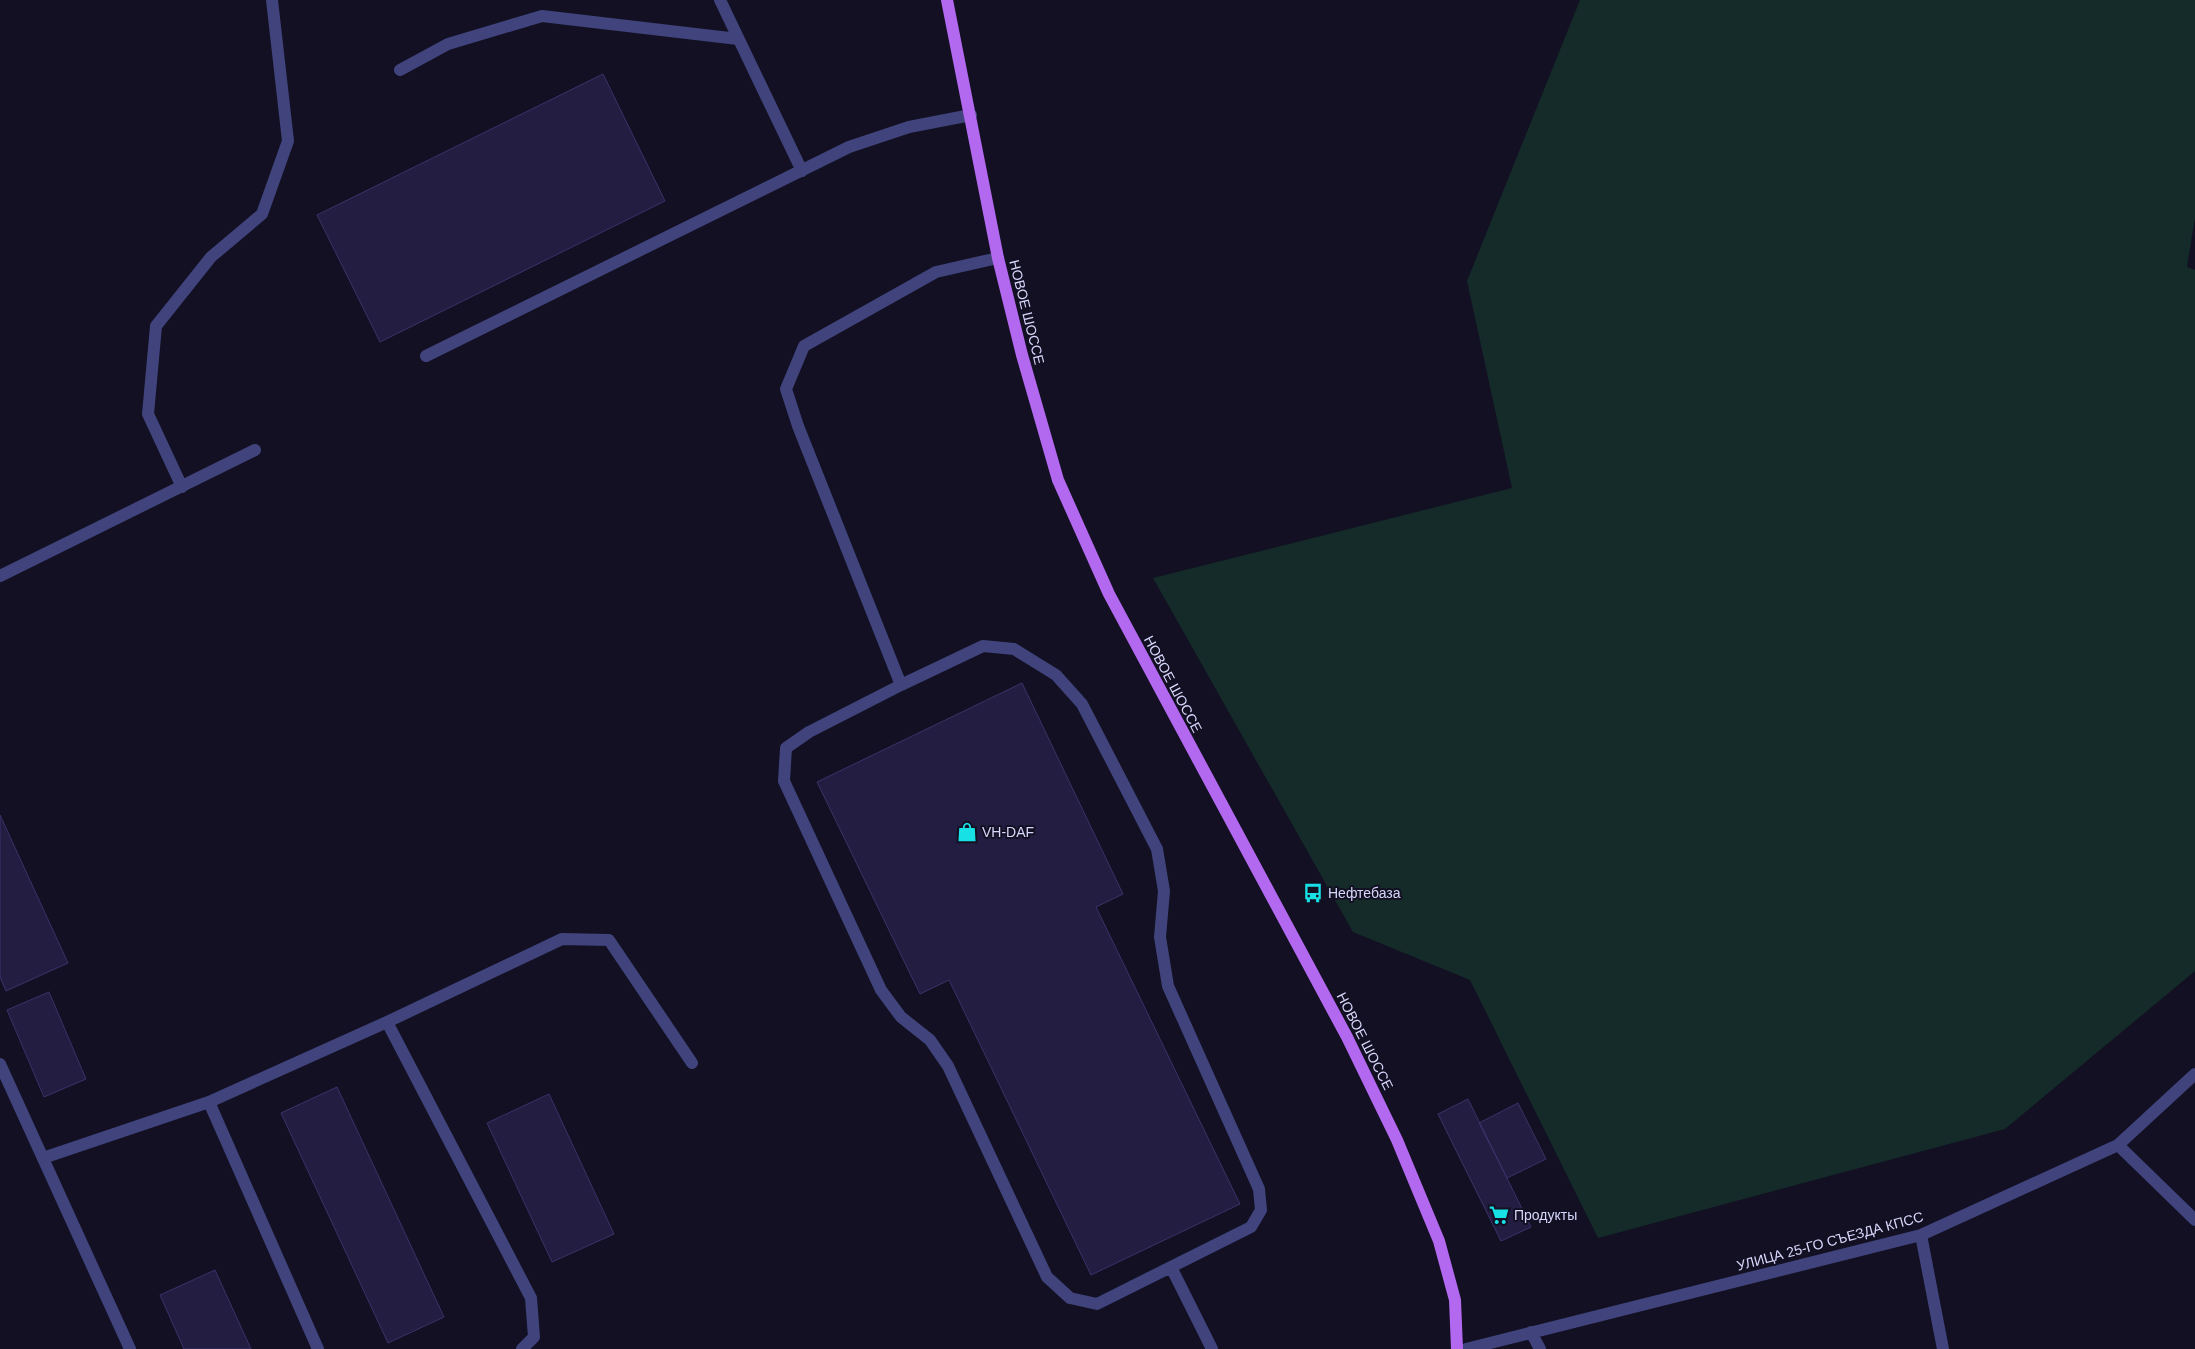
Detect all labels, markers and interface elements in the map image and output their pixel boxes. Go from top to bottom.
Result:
street label: НОВОЕ ШОССЕ [1006,258,1048,366]
street label: НОВОЕ ШОССЕ [1141,633,1205,735]
shop icon: VH-DAF [956,821,978,843]
place label: VH-DAF [982,824,1034,840]
bus stop icon: Нефтебаза [1302,882,1324,904]
place label: Нефтебаза [1328,885,1401,901]
street label: НОВОЕ ШОССЕ [1334,990,1396,1092]
supermarket icon: Продукты [1488,1204,1510,1226]
place label: Продукты [1514,1207,1577,1223]
street label: УЛИЦА 25-ГО СЪЕЗДА КПСС [1735,1208,1925,1274]

